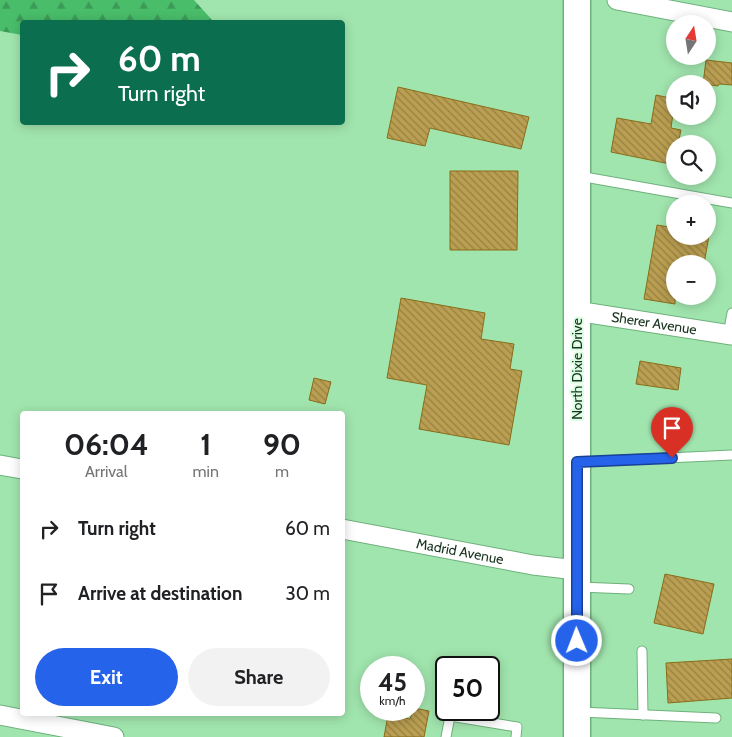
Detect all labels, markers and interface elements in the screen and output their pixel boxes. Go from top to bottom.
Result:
north arrow [666,15,716,65]
map controls [666,15,716,305]
text: 60 m [118,37,201,80]
icon: right [35,40,100,105]
button: sound [666,75,716,125]
text: Turn right [118,80,205,107]
button: search [666,135,716,185]
button: + [666,195,716,245]
button: − [666,255,716,305]
street label: Sherer Avenue [610,308,698,338]
street label: North Dixie Drive [568,318,586,420]
pin [651,407,693,458]
icon: arrive [658,414,686,442]
text: 06:04 [64,426,149,463]
text: 1 [200,426,211,463]
text: 90 [263,426,301,463]
text: Arrival [85,462,128,481]
text: min [193,462,219,481]
text: m [275,462,289,481]
icon: right [35,515,63,543]
text: Turn right [78,517,156,540]
text: 60 m [285,517,330,540]
street label: Madrid Avenue [415,534,505,568]
icon: arrive [35,580,63,608]
text: Arrive at destination [78,582,242,605]
text: 30 m [286,582,330,605]
position arrow [550,614,602,666]
button: Exit [35,648,178,706]
button: Share [188,648,330,706]
speed limit sign: 50 [435,656,500,721]
text: 45 [378,667,407,697]
text: km/h [379,693,406,708]

